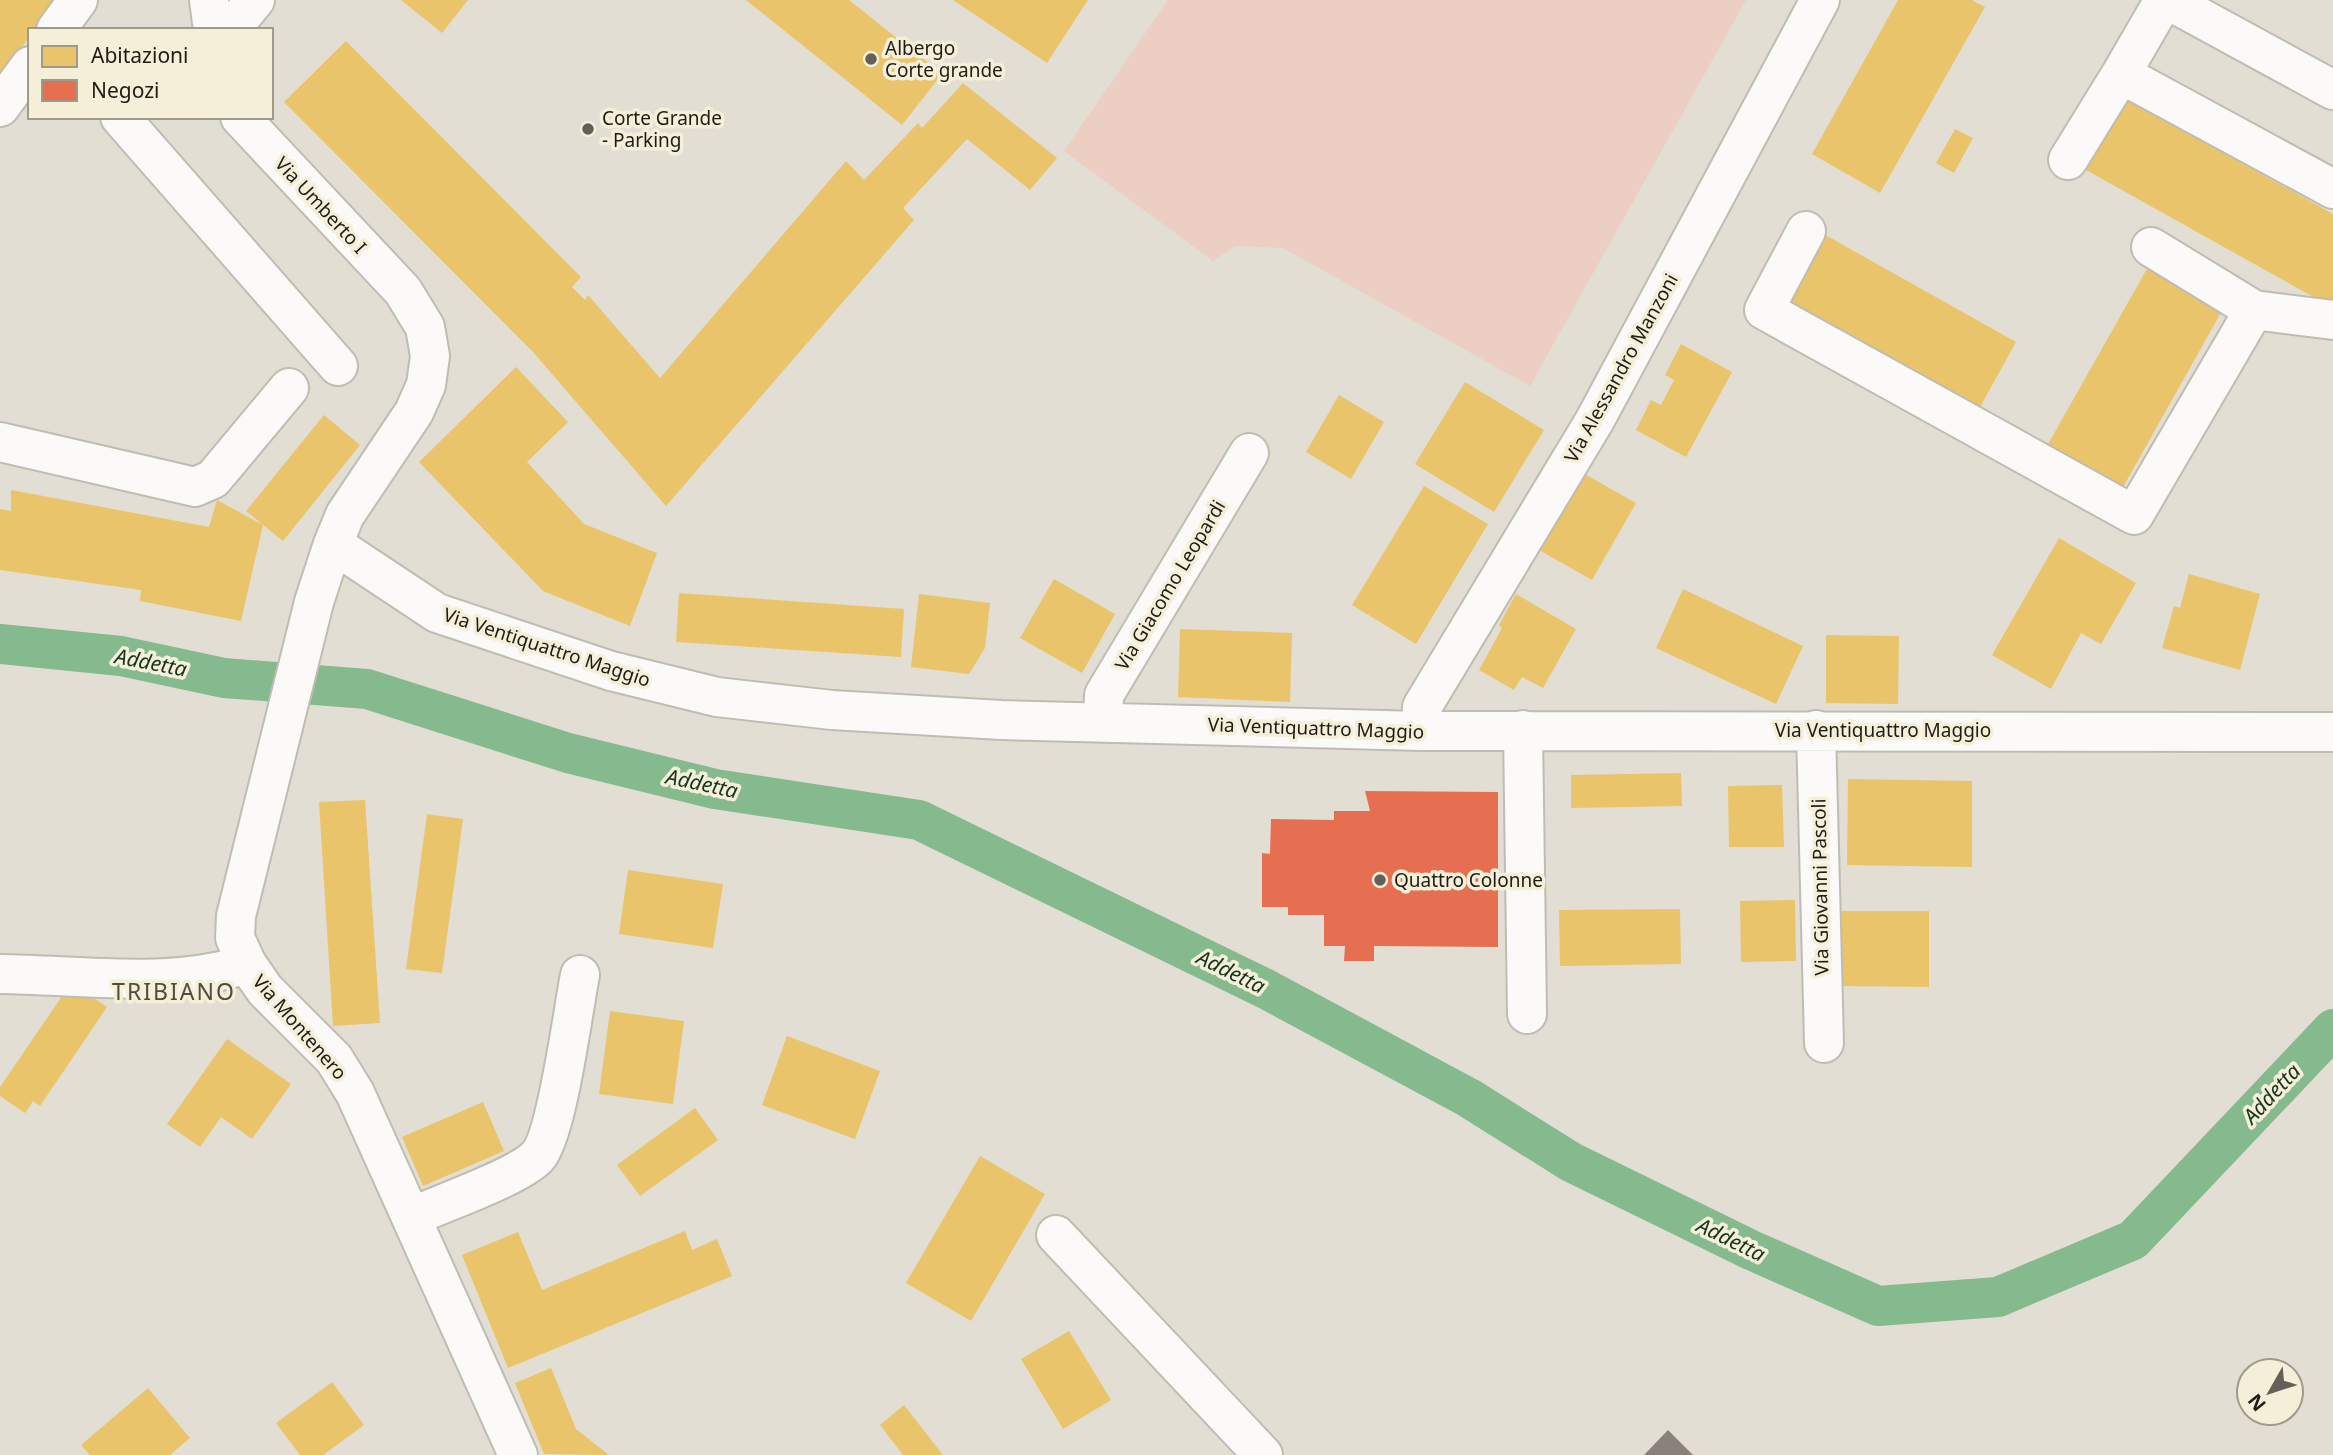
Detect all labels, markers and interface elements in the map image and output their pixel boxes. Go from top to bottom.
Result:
legend [28,28,273,119]
place label: Albergo Corte grande [885,35,1003,83]
text: Abitazioni [91,41,189,69]
marker: Albergo Corte grande [863,51,879,67]
text: Negozi [91,76,160,104]
place label: Corte Grande - Parking [602,105,722,153]
marker: Corte Grande - Parking [580,121,596,137]
street label: Via Umberto I [269,151,373,259]
street label: Via Alessandro Manzoni [1558,269,1684,467]
street label: Via Giacomo Leopardi [1109,495,1231,675]
street label: Via Ventiquattro Maggio [440,601,654,693]
water label: Addetta [111,641,189,683]
street label: Via Ventiquattro Maggio [1207,711,1425,745]
street label: Via Ventiquattro Maggio [1775,717,1991,743]
water label: Addetta [662,761,741,804]
street label: Via Giovanni Pascoli [1805,798,1835,976]
place label: Quattro Colonne [1394,867,1543,893]
marker: Quattro Colonne [1372,872,1388,888]
water label: Addetta [1191,942,1270,1000]
street label: Via Montenero [247,969,353,1085]
district label: TRIBIANO [112,975,236,1007]
water label: Addetta [2235,1057,2306,1131]
water label: Addetta [1691,1210,1770,1268]
north arrow [2235,1357,2305,1427]
text: N [2242,1389,2272,1417]

